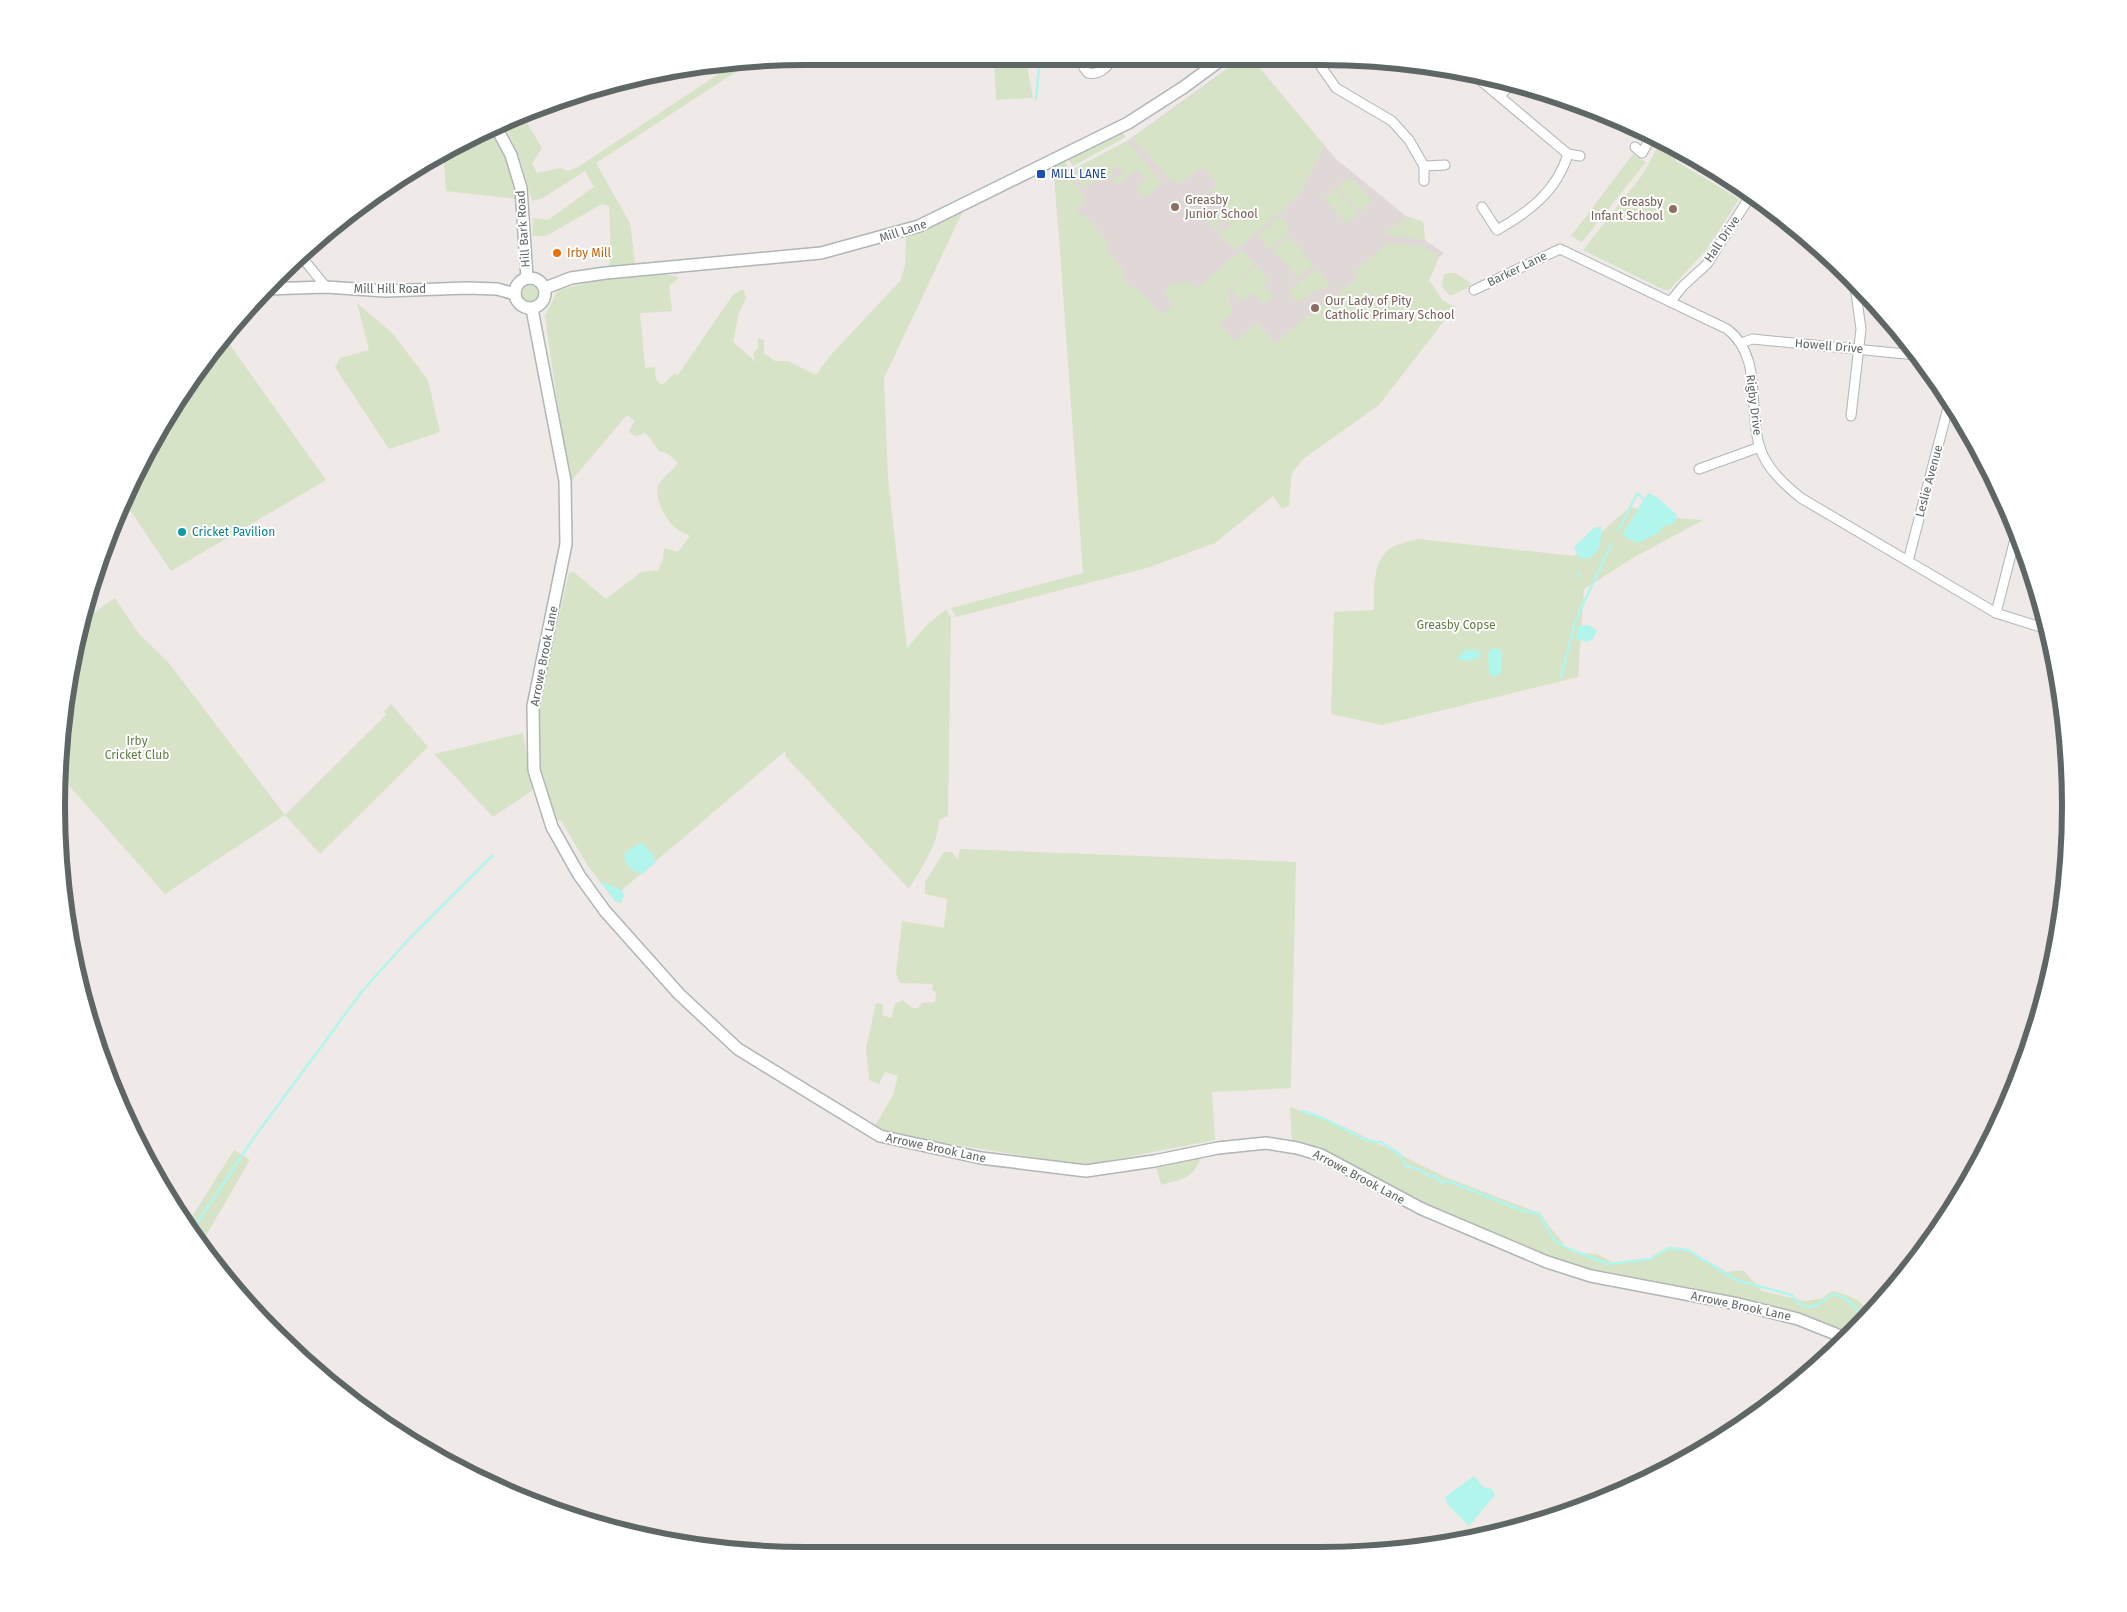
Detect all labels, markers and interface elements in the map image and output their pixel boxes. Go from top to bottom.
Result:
place label: MILL LANE [1051,167,1106,181]
marker: MILL LANE [1035,168,1047,180]
street label: Hill Bark Road [513,190,533,268]
place label: Greasby Junior School [1185,193,1258,221]
place label: Greasby Infant School [1591,195,1663,223]
marker: Greasby Junior School [1169,201,1181,213]
marker: Greasby Infant School [1667,203,1679,215]
street label: Hall Drive [1701,213,1743,265]
street label: Mill Lane [878,217,928,245]
place label: Irby Mill [567,246,612,260]
marker: Irby Mill [551,247,563,259]
street label: Barker Lane [1485,249,1549,289]
street label: Mill Hill Road [354,282,426,296]
place label: Our Lady of Pity Catholic Primary School [1325,294,1455,322]
marker: Our Lady of Pity Catholic Primary School [1309,302,1321,314]
street label: Howell Drive [1794,336,1864,356]
street label: Rigby Drive [1743,374,1765,436]
street label: Leslie Avenue [1913,443,1945,519]
place label: Cricket Pavilion [192,525,275,539]
marker: Cricket Pavilion [176,526,188,538]
street label: Arrowe Brook Lane [527,605,561,707]
park label: Greasby Copse [1416,618,1496,632]
park label: Irby Cricket Club [105,734,169,762]
street label: Arrowe Brook Lane [885,1131,987,1165]
street label: Arrowe Brook Lane [1311,1147,1407,1207]
street label: Arrowe Brook Lane [1690,1289,1792,1323]

